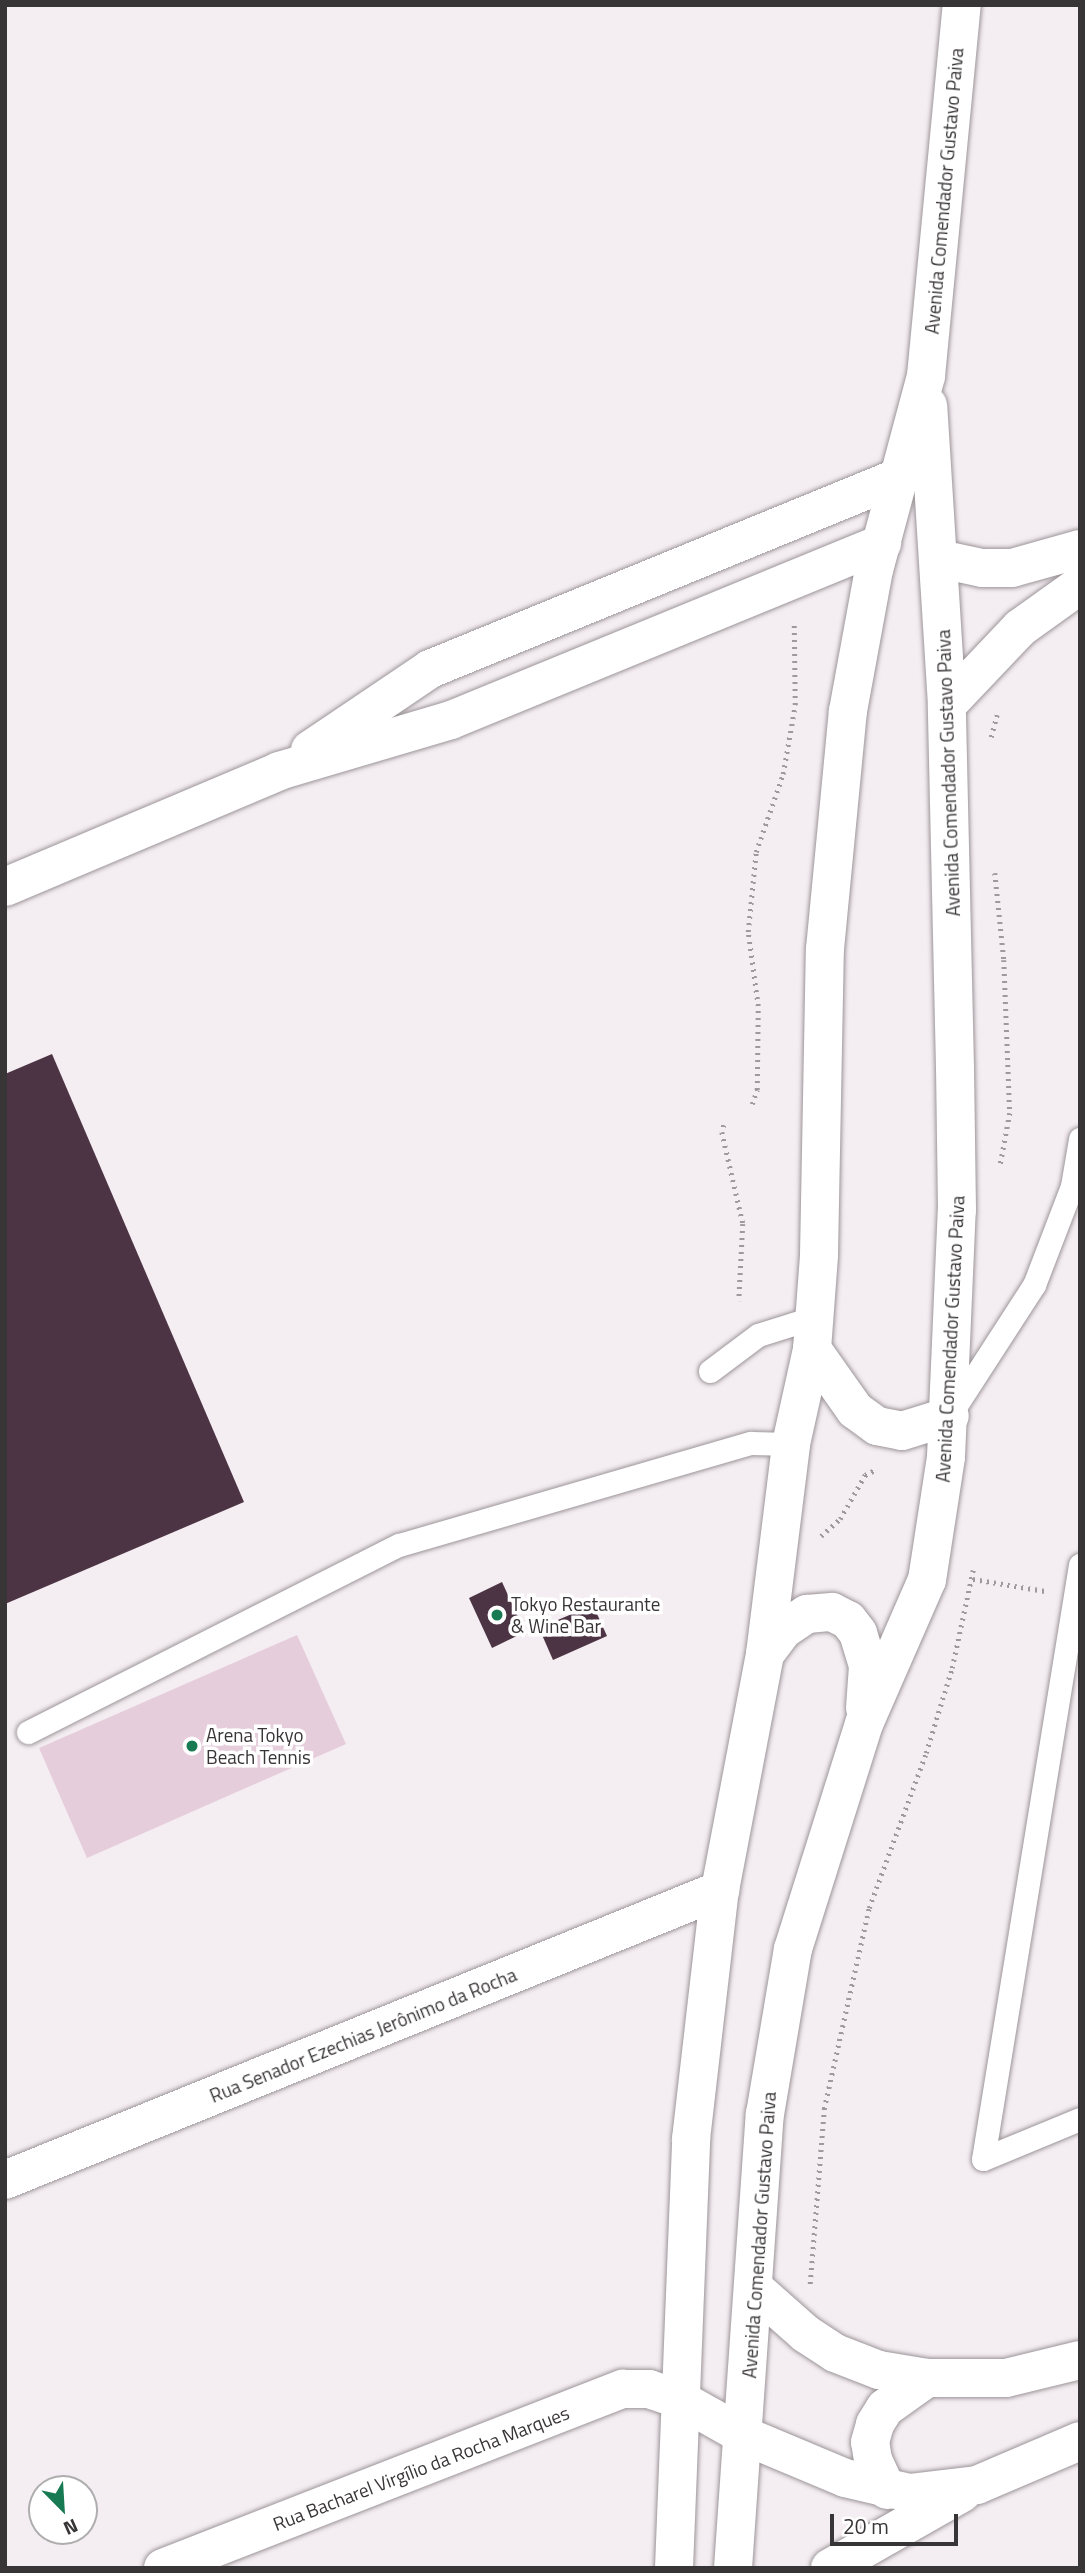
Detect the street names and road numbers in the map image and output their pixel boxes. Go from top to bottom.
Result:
street label: Avenida Comendador Gustavo Paiva [920,47,968,335]
street label: Avenida Comendador Gustavo Paiva [932,629,964,917]
street label: Avenida Comendador Gustavo Paiva [931,1195,969,1483]
street label: Rua Senador Ezechias Jerônimo da Rocha [206,1963,520,2107]
street label: Avenida Comendador Gustavo Paiva [738,2091,780,2379]
street label: Rua Bacharel Virgílio da Rocha Marques [270,2401,572,2535]

